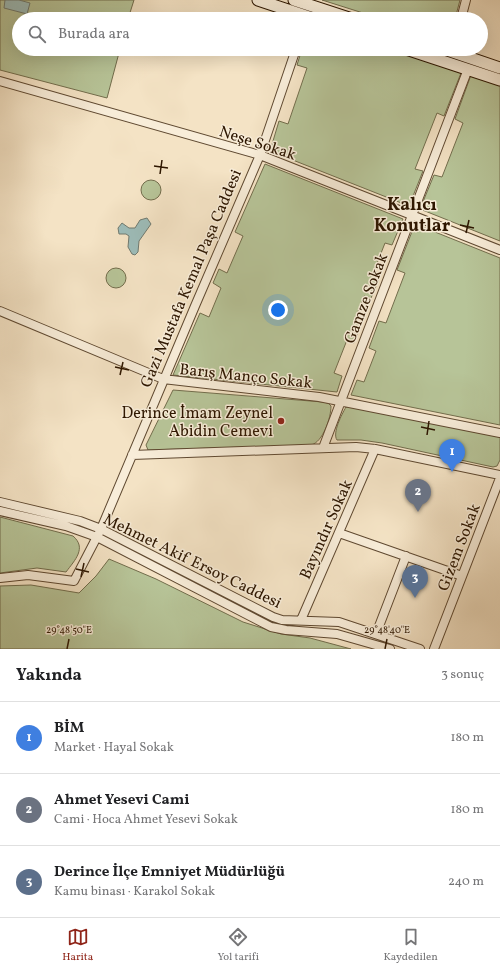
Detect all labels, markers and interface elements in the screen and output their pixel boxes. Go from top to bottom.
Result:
search box [12,12,488,56]
icon: search [26,23,48,45]
text: Burada ara [58,24,130,45]
street label: Neşe Sokak [216,121,299,167]
street label: Gazi Mustafa Kemal Paşa Caddesi [136,166,248,391]
district label: Kalıcı Konutlar [374,193,451,239]
street label: Gamze Sokak [340,250,394,347]
your location [268,300,288,320]
street label: Barış Manço Sokak [178,359,314,395]
place label: Derince İmam Zeynel Abidin Cemevi [121,403,273,443]
marker: Derince İmam Zeynel Abidin Cemevi [276,416,286,426]
pin: 1 [439,439,465,472]
street label: Bayındır Sokak [295,476,359,583]
pin: 2 [405,479,431,512]
street label: Gizem Sokak [433,501,487,595]
street label: Mehmet Akif Ersoy Caddesi [99,509,285,615]
pin: 3 [402,565,428,598]
text: 29°48'50"E [46,623,92,637]
text: 29°48'40"E [364,623,410,637]
text: Yakında [16,664,82,687]
text: 3 sonuç [441,666,484,684]
text: BİM [54,718,84,739]
text: 1 [26,729,32,747]
text: 180 m [450,729,484,747]
text: Market · Hayal Sokak [54,739,174,757]
text: Ahmet Yesevi Cami [54,790,190,811]
text: 2 [26,801,32,819]
text: 180 m [450,801,484,819]
text: Cami · Hoca Ahmet Yesevi Sokak [54,811,238,829]
text: Derince İlçe Emniyet Müdürlüğü [54,862,285,883]
text: 3 [26,873,32,891]
text: 240 m [448,873,484,891]
text: Kamu binası · Karakol Sokak [54,883,215,901]
tab: Harita [62,926,93,965]
tab: Yol tarifi [217,926,259,965]
tab: Kaydedilen [383,926,438,965]

